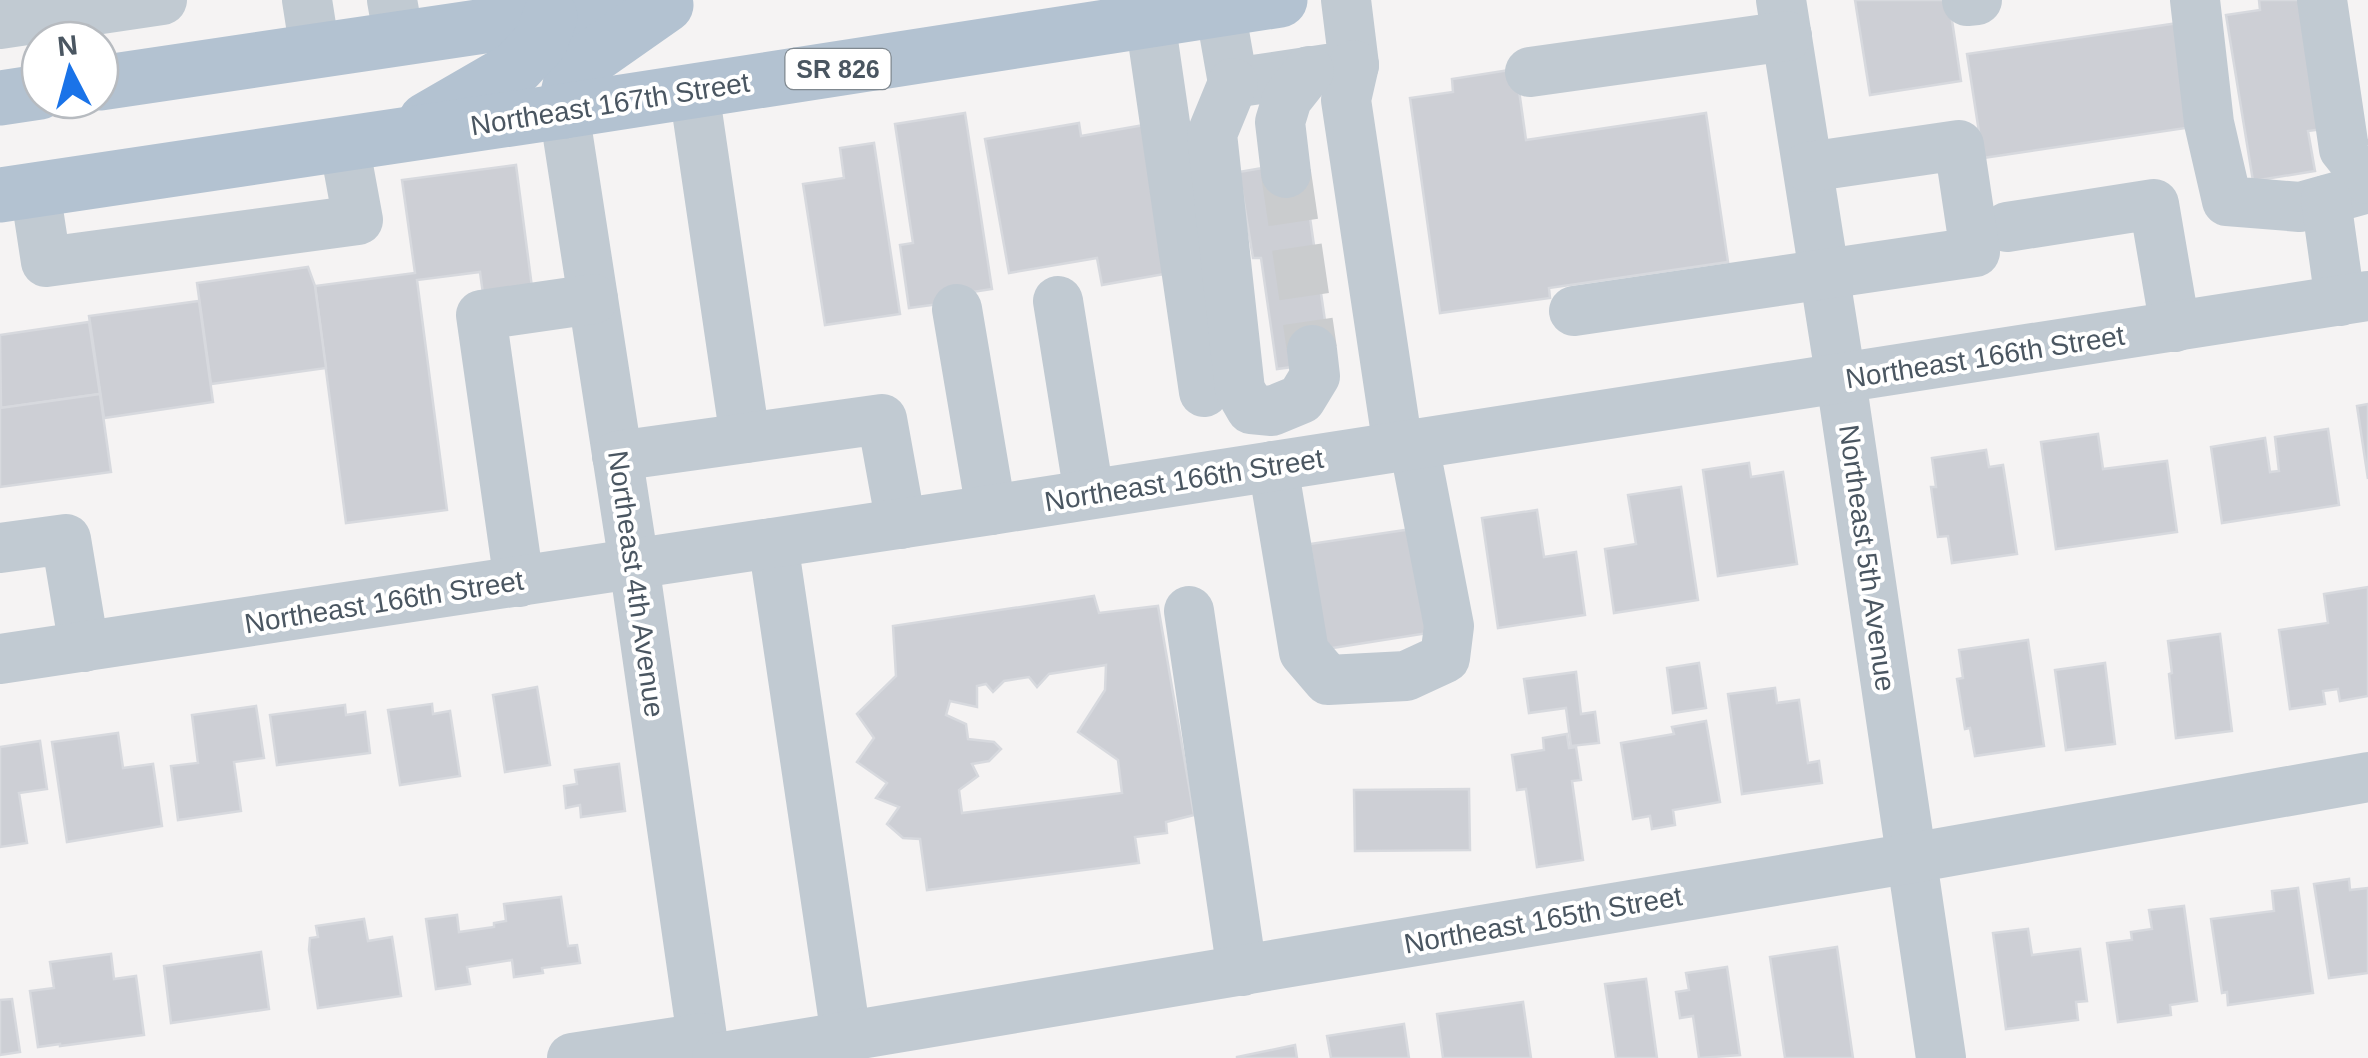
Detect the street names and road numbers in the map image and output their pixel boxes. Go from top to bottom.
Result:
road number: SR 826 [786,49,890,89]
street label: Northeast 167th Street [468,67,752,141]
street label: Northeast 166th Street [1843,320,2127,394]
street label: Northeast 5th Avenue [1833,423,1901,693]
street label: Northeast 166th Street [1042,443,1326,517]
street label: Northeast 4th Avenue [602,449,670,719]
street label: Northeast 166th Street [242,565,526,639]
street label: Northeast 165th Street [1402,880,1685,960]

